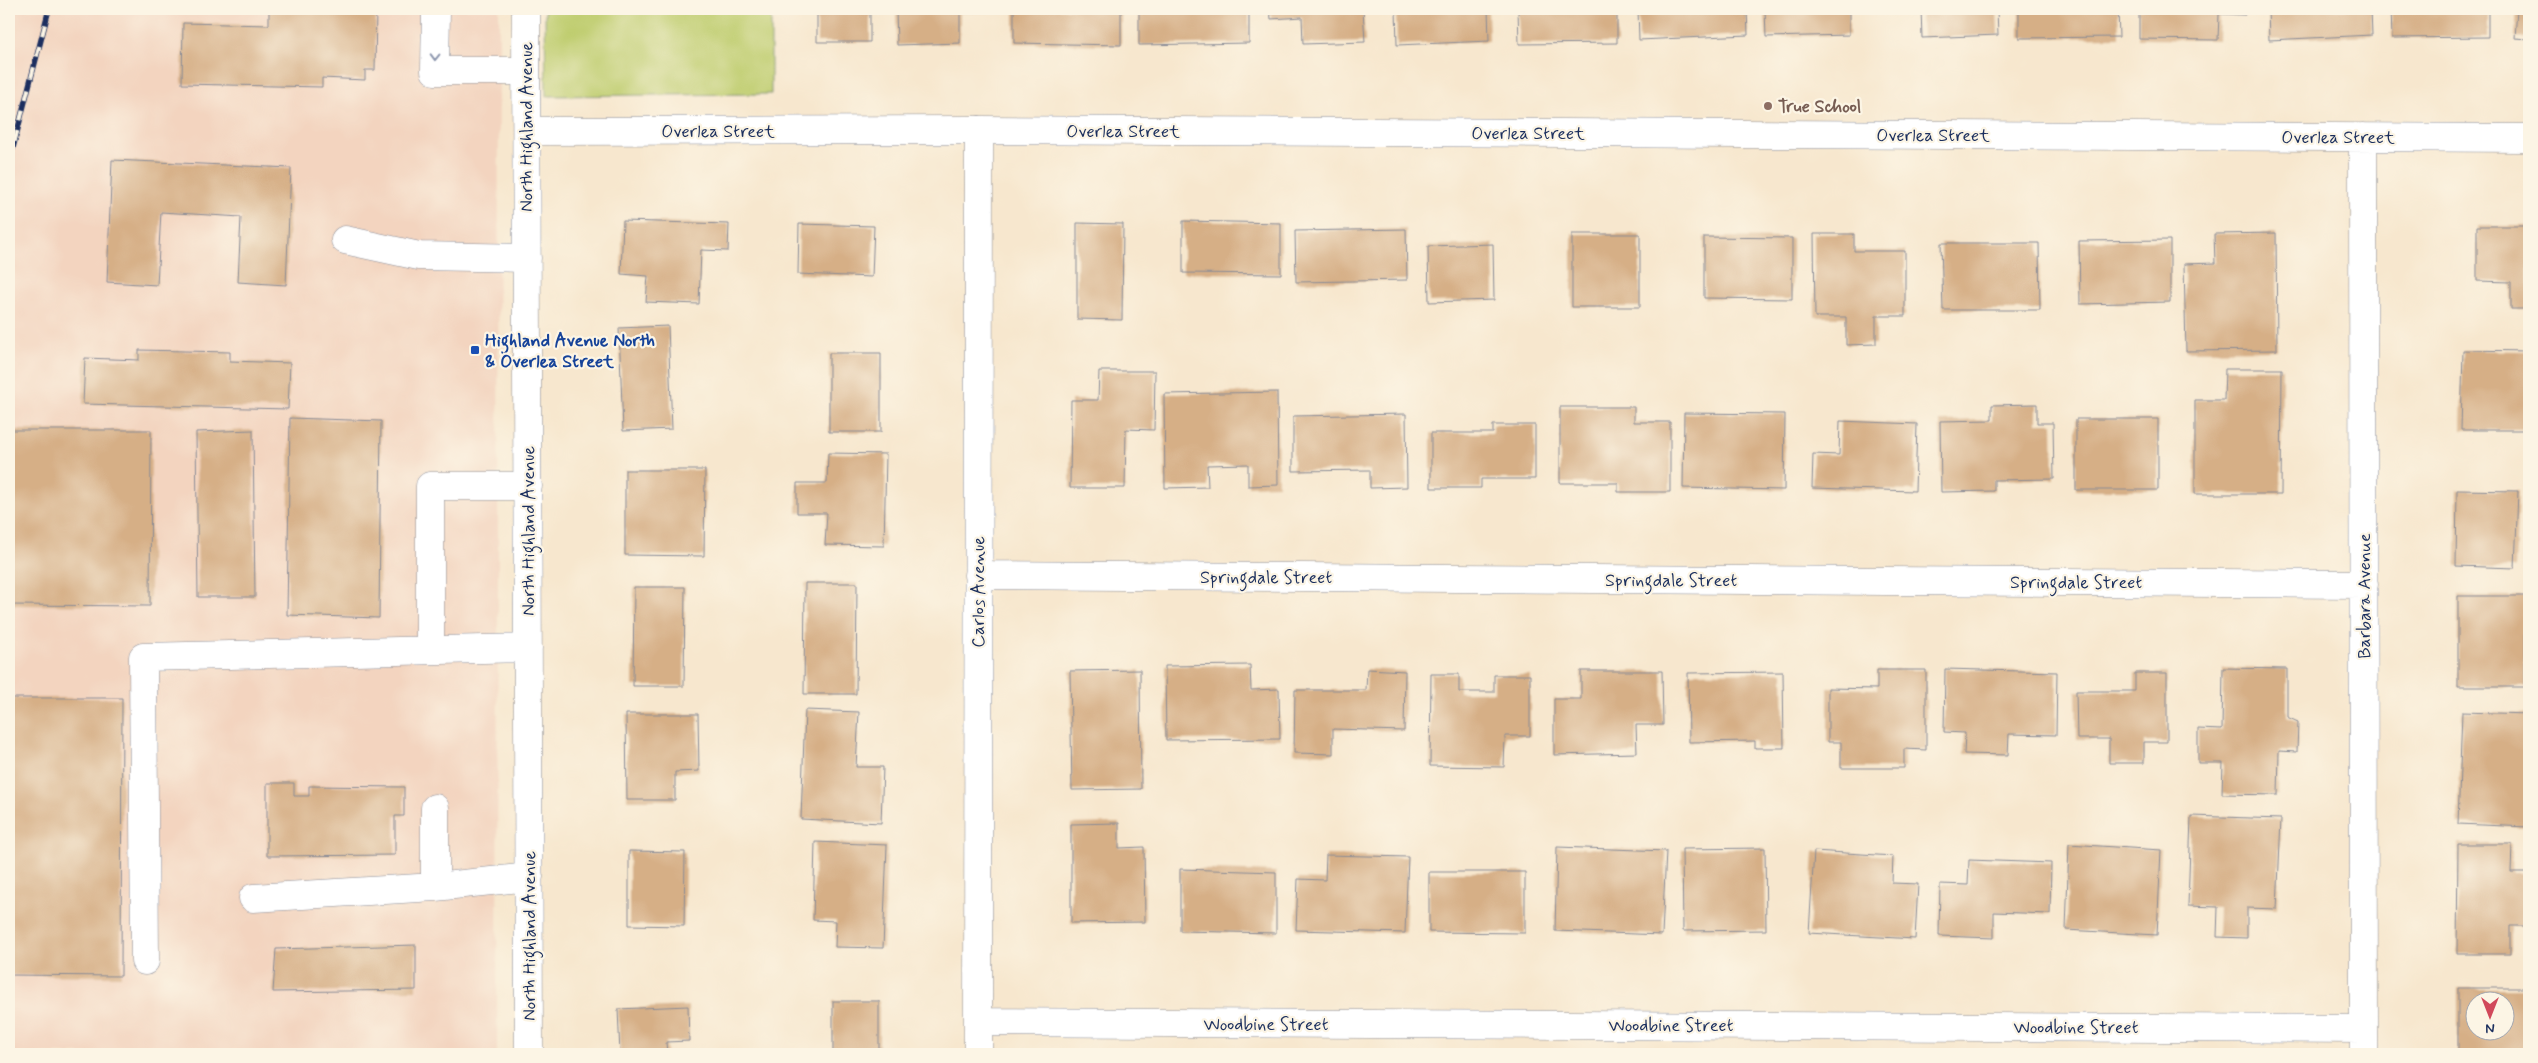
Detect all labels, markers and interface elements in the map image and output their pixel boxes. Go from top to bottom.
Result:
street label: North Highland Avenue [515,42,541,212]
one-way arrow [430,54,440,62]
place label: True School [1778,95,1861,119]
marker: True School [1762,100,1774,112]
street label: Overlea Street [661,120,775,144]
street label: Overlea Street [1066,120,1180,144]
street label: Overlea Street [1471,122,1585,146]
street label: Overlea Street [1876,124,1990,148]
street label: Overlea Street [2281,126,2395,150]
place label: Highland Avenue North & Overlea Street [485,329,655,374]
marker: Highland Avenue North & Overlea Street [469,344,481,356]
street label: North Highland Avenue [517,446,543,616]
street label: Barbara Avenue [2353,533,2377,659]
street label: Carlos Avenue [967,536,991,648]
street label: Springdale Street [1200,566,1332,592]
street label: Springdale Street [1605,569,1737,595]
street label: Springdale Street [2010,571,2142,597]
street label: North Highland Avenue [518,851,544,1021]
north arrow [2466,990,2516,1040]
street label: Woodbine Street [1204,1013,1329,1037]
street label: Woodbine Street [1609,1014,1734,1038]
street label: Woodbine Street [2014,1016,2139,1040]
text: N [2485,1019,2495,1037]

